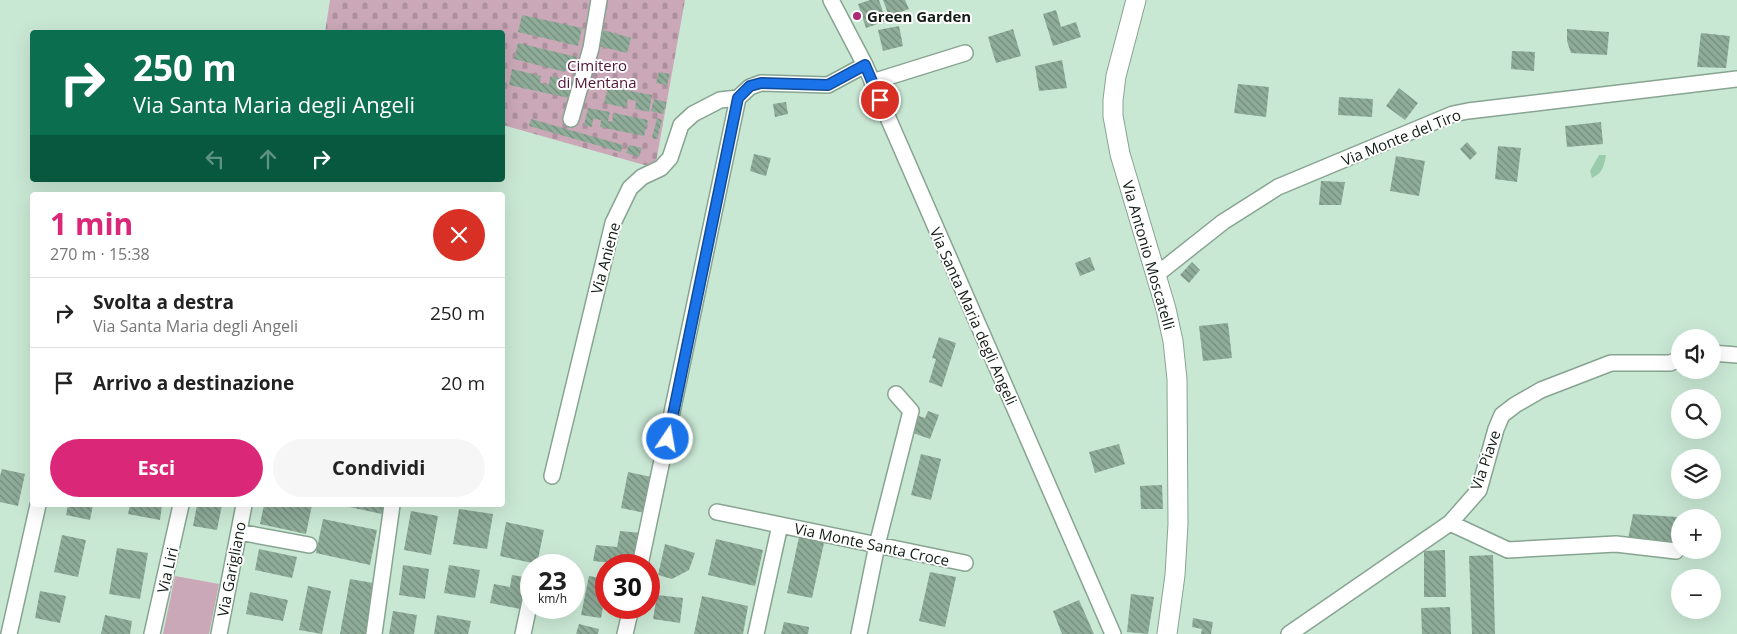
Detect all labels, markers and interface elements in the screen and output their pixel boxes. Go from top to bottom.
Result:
place label: Green Garden [867,6,971,26]
marker: Green Garden [851,10,863,22]
text: 250 m [133,44,237,91]
icon: right [50,50,115,115]
park label: Cimitero di Mentana [557,55,637,92]
pin [859,79,901,121]
icon: arrive [866,86,894,114]
text: Via Santa Maria degli Angeli [133,89,415,119]
street label: Via Monte del Tiro [1338,104,1464,170]
icon: left [201,145,229,173]
icon: ahead [254,145,282,173]
icon: right [307,145,335,173]
street label: Via Antonio Moscatelli [1118,178,1180,332]
text: 1 min [50,203,133,244]
button: close [433,209,485,261]
street label: Via Aniene [586,220,624,296]
street label: Via Santa Maria degli Angeli [926,224,1022,408]
text: 270 m · 15:38 [50,243,150,265]
text: Svolta a destra [93,289,234,315]
icon: right [50,299,78,327]
text: 250 m [430,300,485,326]
text: Via Santa Maria degli Angeli [93,315,298,337]
map controls [1671,329,1721,619]
button: sound [1671,329,1721,379]
icon: arrive [50,369,78,397]
text: Arrivo a destinazione [93,370,294,396]
text: 20 m [441,370,485,396]
button: search [1671,389,1721,439]
position arrow [641,412,693,464]
street label: Via Piave [1465,427,1505,493]
button: Esci [50,439,263,497]
button: Condividi [273,439,485,497]
button: layers [1671,449,1721,499]
button: + [1671,509,1721,559]
street label: Via Monte Santa Croce [793,518,951,570]
street label: Via Garigliano [212,520,250,618]
street label: Via Liri [152,545,182,595]
speed limit sign: 30 [595,554,660,619]
text: 23 [538,563,567,597]
button: − [1671,569,1721,619]
text: km/h [538,590,567,607]

